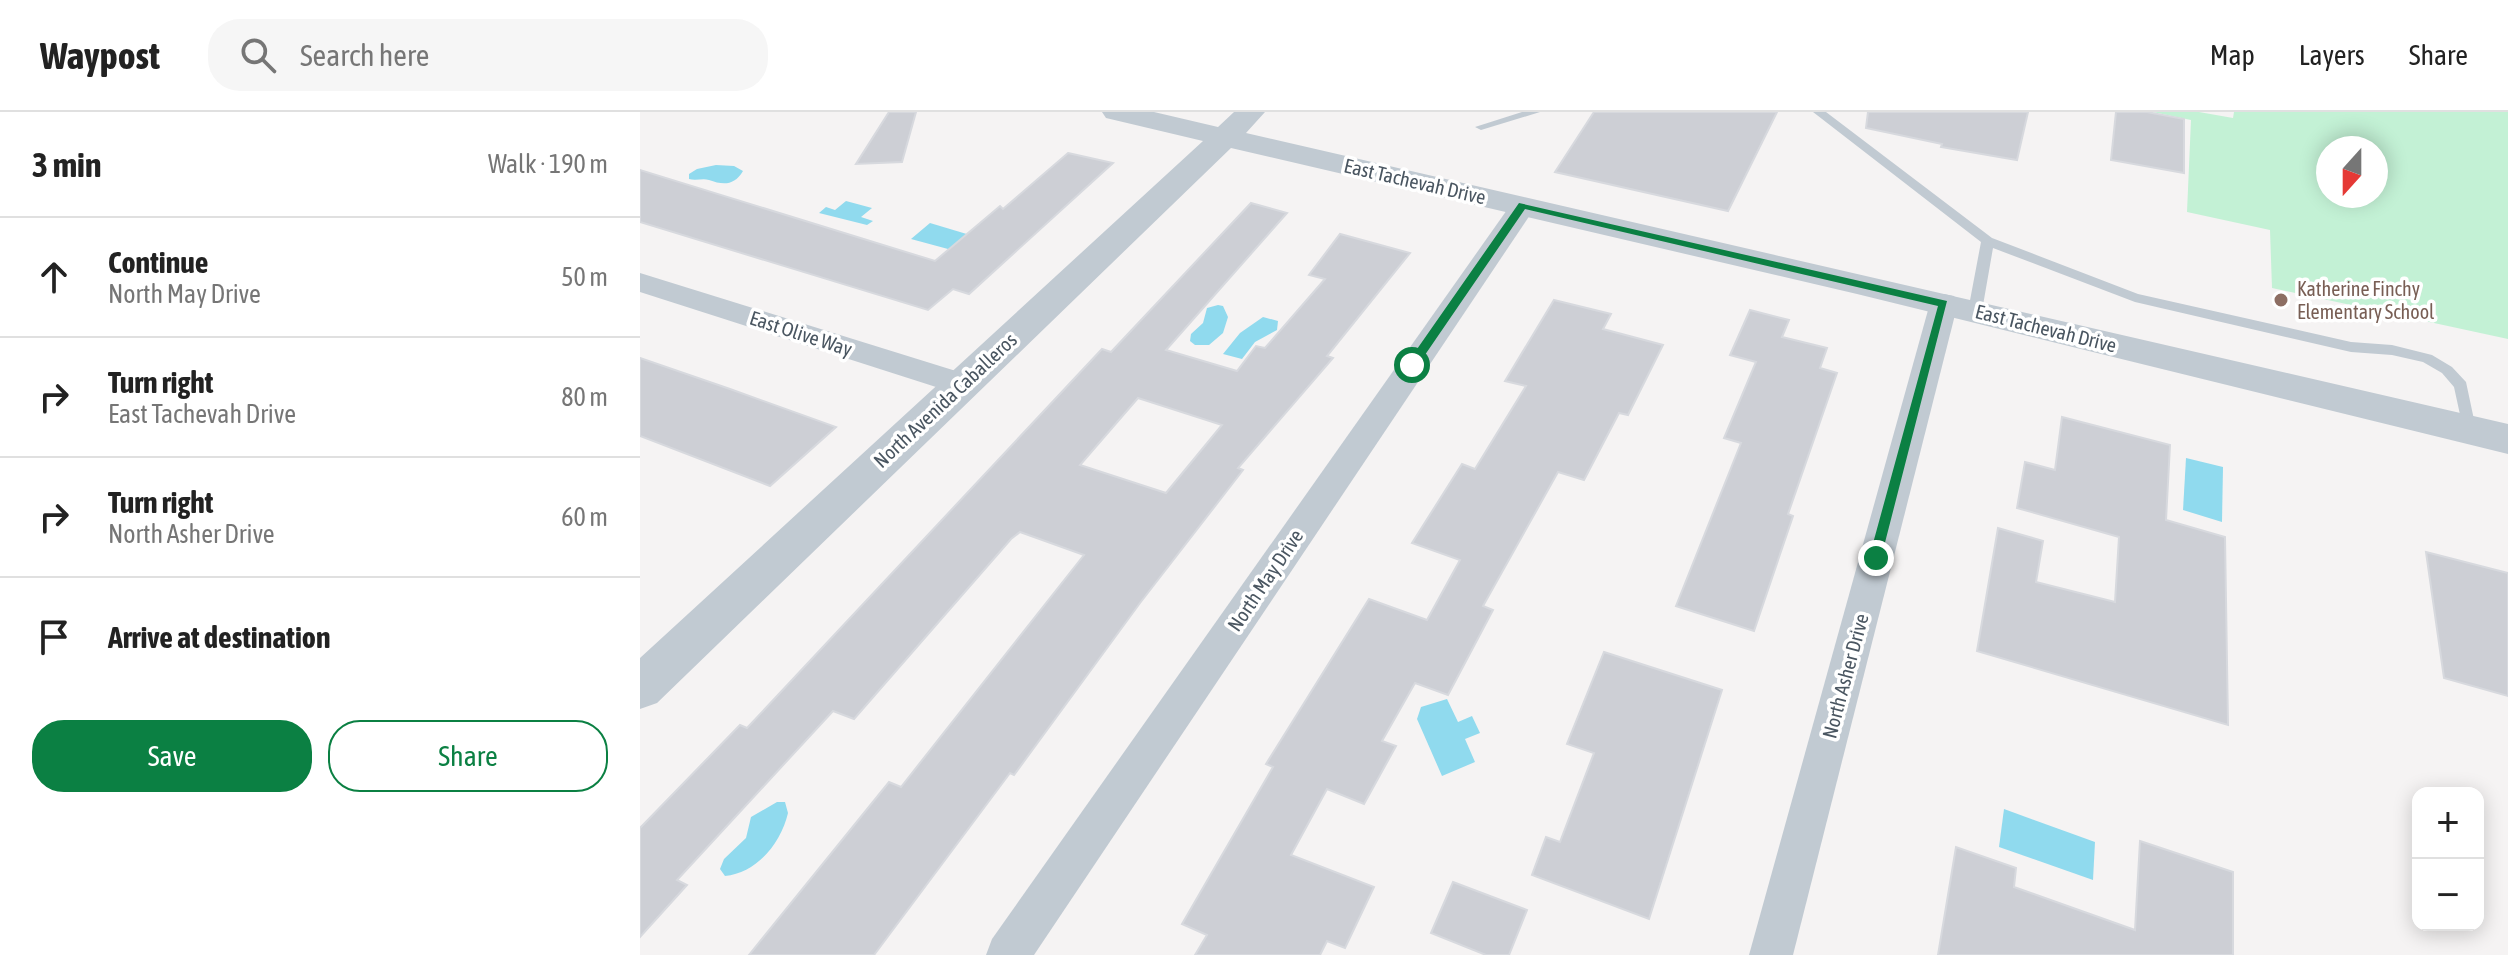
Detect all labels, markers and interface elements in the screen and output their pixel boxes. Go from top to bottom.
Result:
search box [208,19,768,91]
icon: search [236,33,280,77]
text: Waypost [40,34,160,77]
text: Search here [300,38,429,72]
text: Map [2210,39,2255,71]
text: Layers [2299,39,2365,71]
text: Share [2409,39,2468,71]
north arrow [2316,136,2388,208]
text: 3 min [32,145,101,184]
text: Walk · 190 m [488,149,608,179]
street label: East Tachevah Drive [1342,154,1488,208]
text: Continue [108,245,208,279]
icon: ahead [32,255,76,299]
text: 50 m [561,262,608,292]
place label: Katherine Finchy Elementary School [2297,277,2435,323]
text: North May Drive [108,279,261,309]
marker: Katherine Finchy Elementary School [2272,291,2290,309]
street label: East Tachevah Drive [1973,299,2119,357]
street label: East Olive Way [747,306,855,360]
street label: North Avenida Caballeros [869,328,1021,472]
route start [1394,347,1430,383]
text: Turn right [108,365,214,399]
icon: right [32,375,76,419]
text: 80 m [561,382,608,412]
text: East Tachevah Drive [108,399,296,429]
text: Turn right [108,485,214,519]
icon: right [32,495,76,539]
text: 60 m [561,502,608,532]
text: North Asher Drive [108,519,275,549]
street label: North May Drive [1223,525,1307,635]
route end [1858,540,1894,576]
street label: North Asher Drive [1817,611,1873,741]
icon: arrive [32,615,76,659]
text: Arrive at destination [108,620,330,654]
button: Save [32,720,312,792]
button: Share [328,720,608,792]
map controls [2412,787,2484,931]
button: + [2412,787,2484,859]
button: − [2412,859,2484,931]

